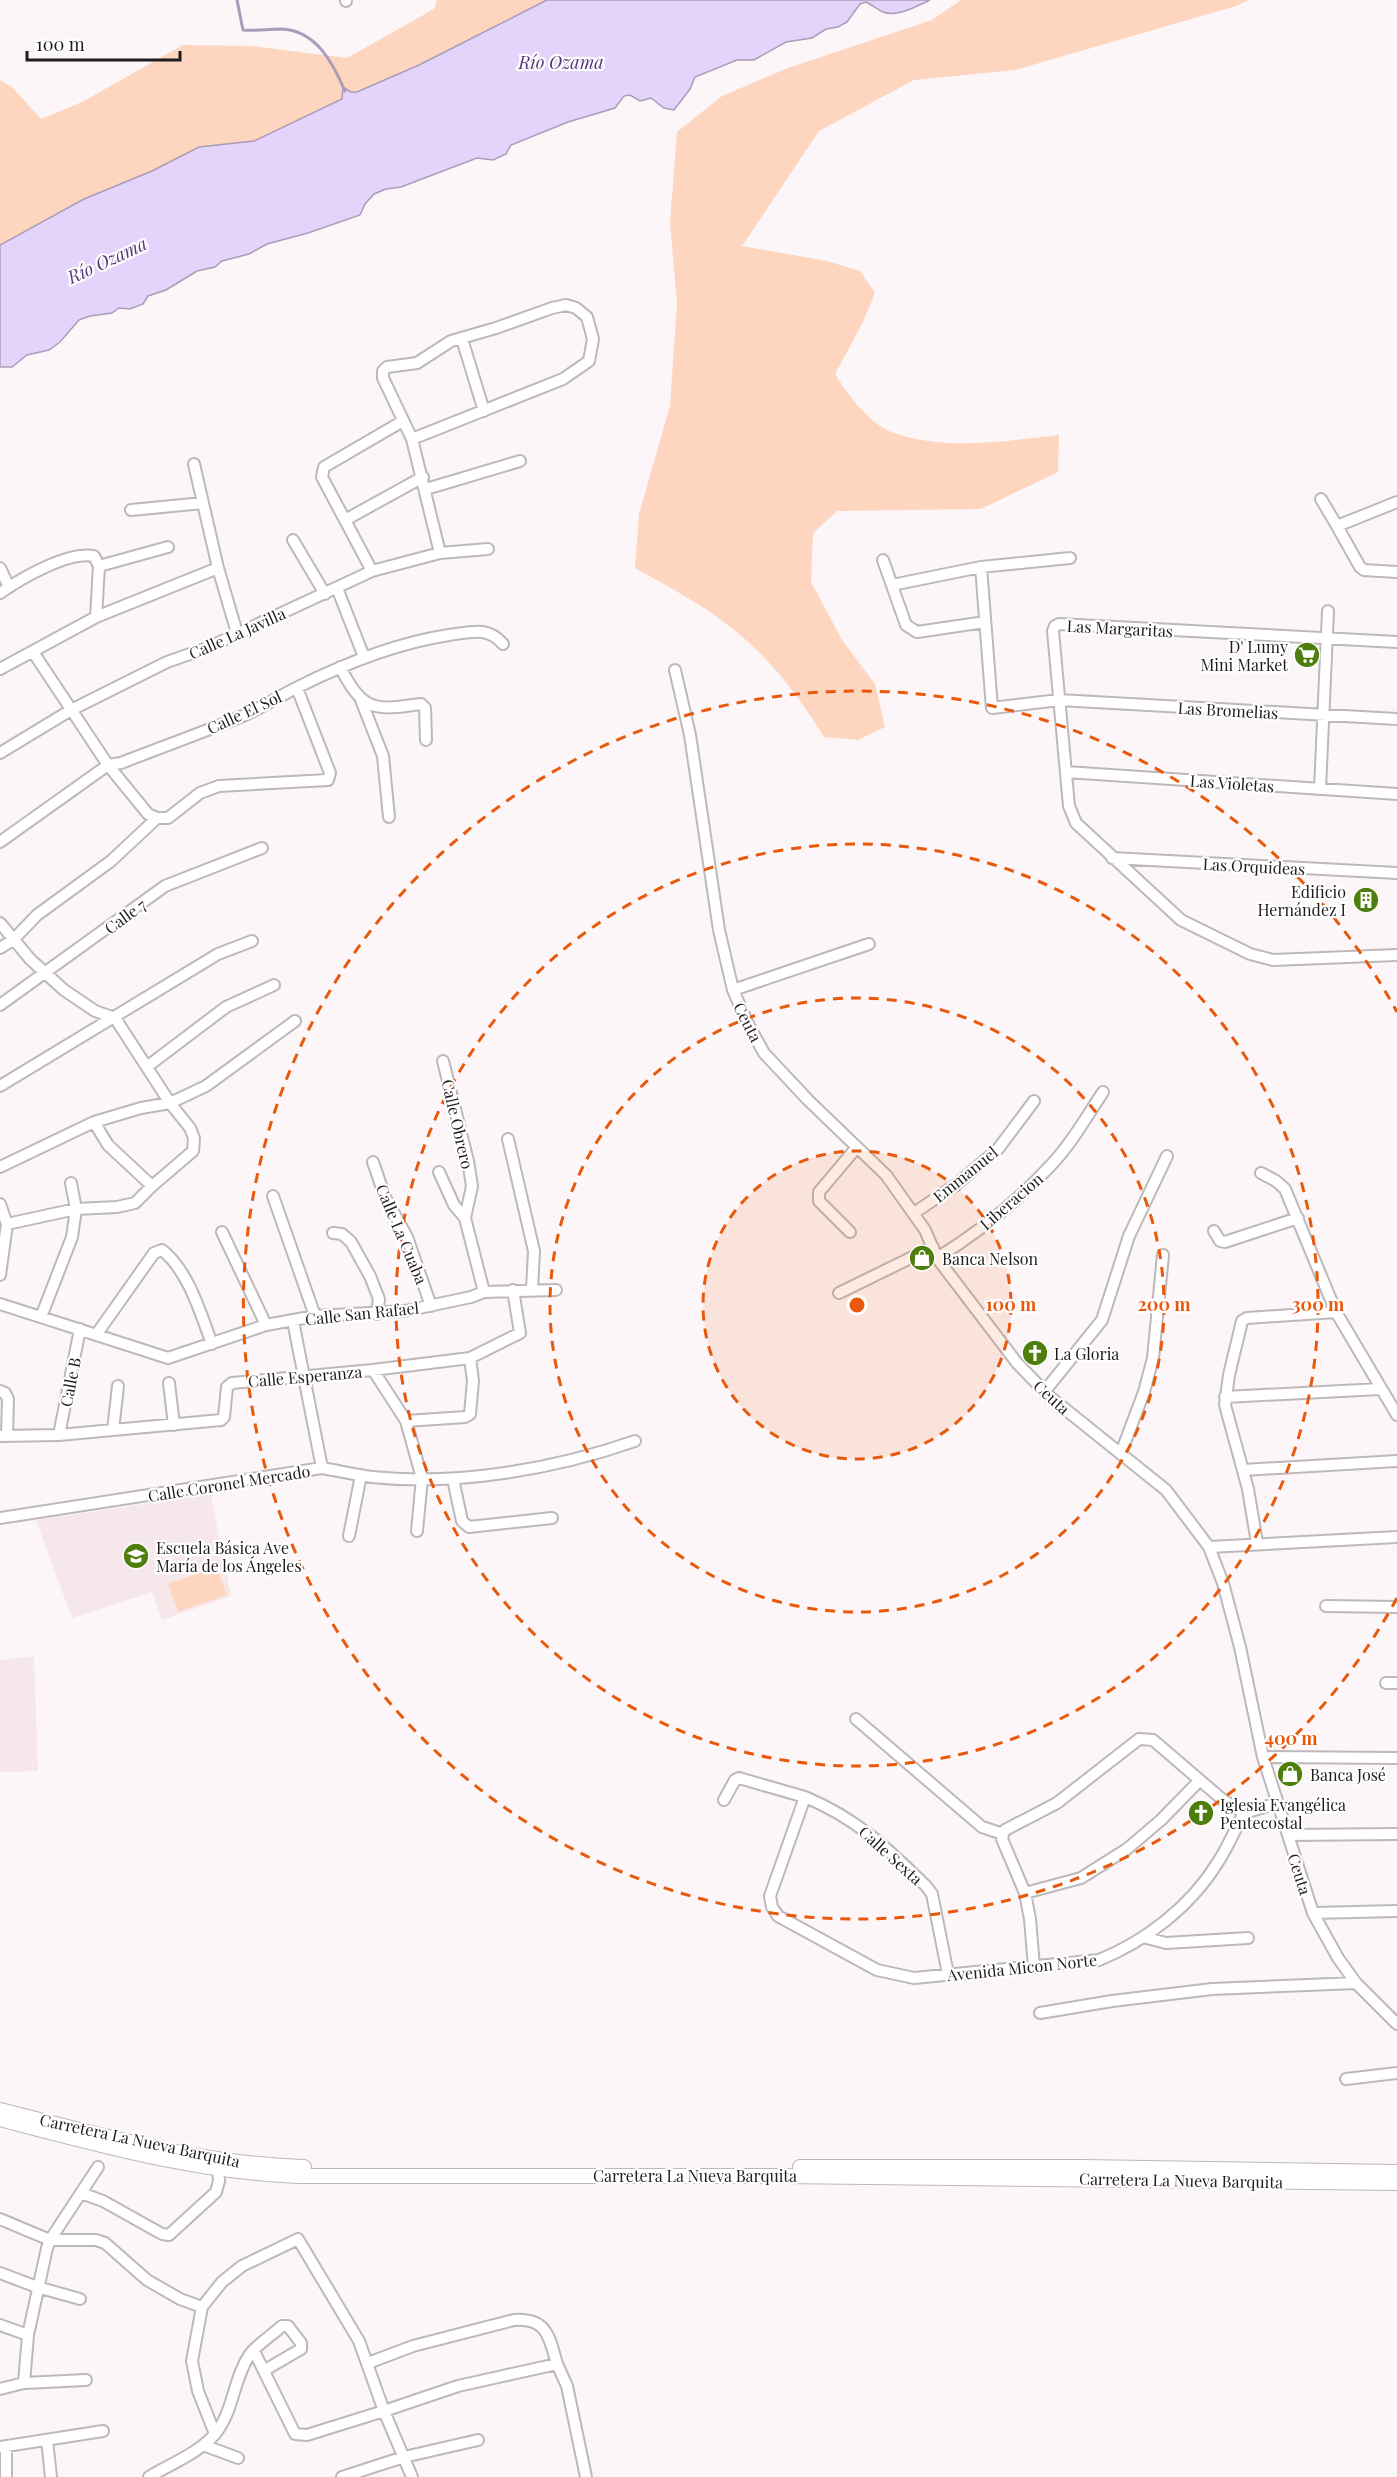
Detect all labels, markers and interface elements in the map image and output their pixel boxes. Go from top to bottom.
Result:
scale bar [27,24,180,62]
text: 100 m [36,32,85,56]
water label: Río Ozama [517,50,604,74]
water label: Río Ozama [62,231,151,289]
street label: Calle La Javilla [185,602,289,664]
street label: Las Margaritas [1066,615,1174,641]
place label: D' Lumy Mini Market [1200,636,1288,675]
supermarket icon: D' Lumy Mini Market [1292,640,1322,670]
street label: Calle El Sol [203,685,285,738]
street label: Las Bromelias [1177,697,1279,723]
street label: Las Violetas [1189,770,1275,796]
street label: Las Orquideas [1202,853,1306,879]
place label: Edificio Hernández I [1257,881,1346,920]
building icon: Edificio Hernández I [1351,885,1381,915]
street label: Calle 7 [100,894,150,938]
street label: Ceuta [729,999,767,1046]
street label: Calle Obrero [437,1077,479,1171]
street label: Emmanuel [928,1141,1002,1207]
street label: Liberacion [975,1168,1047,1234]
street label: Calle La Cuaba [372,1181,432,1287]
shop icon: Banca Nelson [907,1243,937,1273]
place label: Banca Nelson [942,1248,1039,1269]
text: 100 m [986,1292,1037,1316]
text: 200 m [1137,1292,1191,1316]
text: 300 m [1292,1292,1345,1316]
centre of rings [847,1295,867,1315]
street label: Calle San Rafael [304,1297,420,1329]
church icon: La Gloria [1020,1338,1050,1368]
place label: La Gloria [1054,1343,1119,1364]
street label: Calle B [55,1355,85,1409]
street label: Calle Esperanza [247,1361,363,1391]
street label: Ceuta [1029,1375,1075,1419]
street label: Calle Coronel Mercado [146,1460,312,1506]
place label: Escuela Básica Ave María de los Ángeles [156,1537,302,1576]
school or university icon: Escuela Básica Ave María de los Ángeles [121,1541,151,1571]
text: 400 m [1264,1726,1318,1750]
shop icon: Banca José [1275,1759,1305,1789]
place label: Banca José [1310,1764,1386,1785]
place label: Iglesia Evangélica Pentecostal [1220,1794,1346,1833]
church icon: Iglesia Evangélica Pentecostal [1186,1798,1216,1828]
street label: Calle Sexta [855,1821,927,1889]
street label: Ceuta [1284,1851,1316,1897]
street label: Avenida Micon Norte [945,1949,1098,1985]
street label: Carretera La Nueva Barquita [38,2109,242,2171]
street label: Carretera La Nueva Barquita [593,2165,797,2186]
street label: Carretera La Nueva Barquita [1079,2168,1283,2192]

